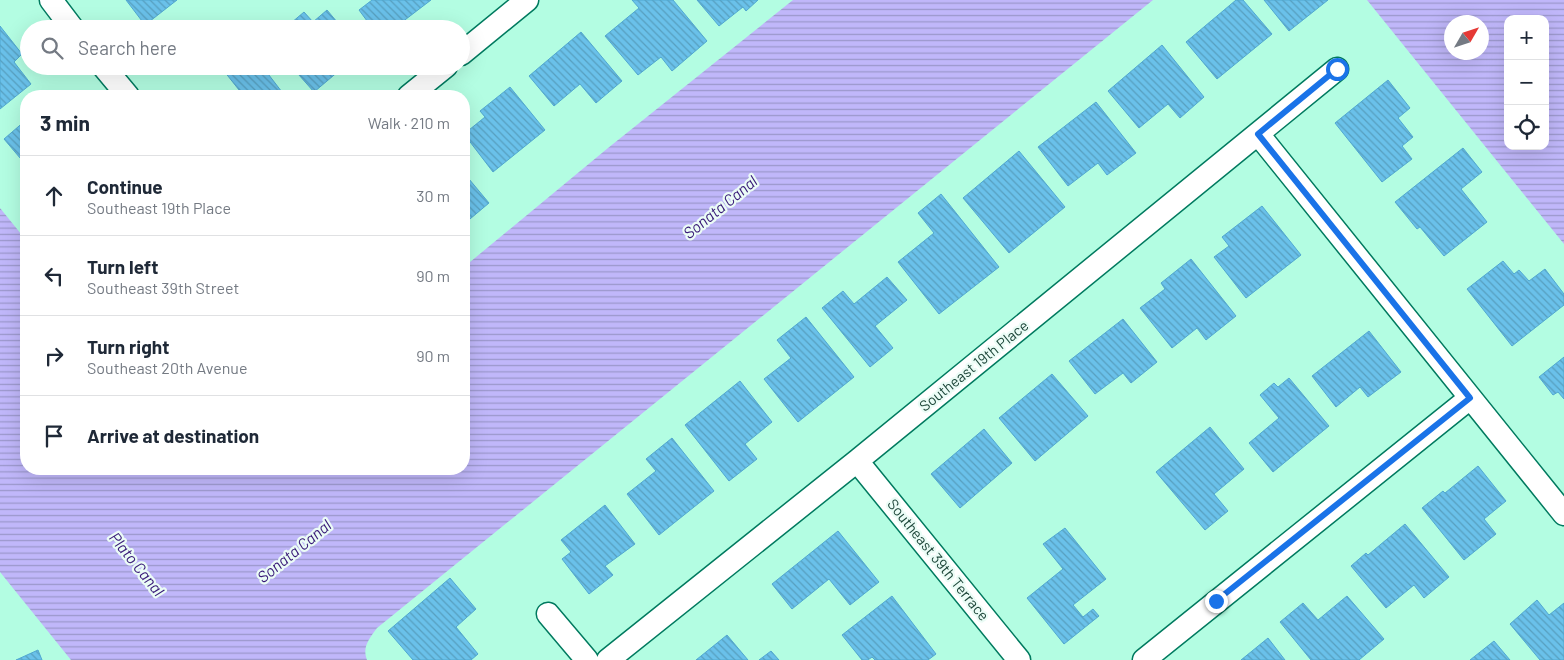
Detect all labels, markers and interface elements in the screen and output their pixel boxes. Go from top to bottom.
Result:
north arrow [1444,15,1489,60]
map controls [1504,15,1549,150]
button: + [1504,15,1549,60]
search box [20,20,470,75]
icon: search [38,34,66,62]
text: Search here [78,36,177,59]
route start [1326,58,1349,81]
button: − [1504,60,1549,105]
button: locate [1504,105,1549,150]
text: 3 min [40,110,90,135]
text: Walk · 210 m [368,113,450,132]
water label: Sonata Canal [679,171,761,242]
text: Continue [87,175,163,198]
icon: ahead [40,182,68,210]
text: 30 m [416,186,450,205]
text: Southeast 19th Place [87,198,231,217]
text: Turn left [87,255,158,278]
icon: left [40,262,68,290]
text: 90 m [416,266,450,285]
text: Southeast 39th Street [87,278,239,297]
street label: Southeast 19th Place [915,316,1032,415]
text: Turn right [87,335,169,358]
icon: right [40,342,68,370]
text: 90 m [416,346,450,365]
text: Southeast 20th Avenue [87,358,247,377]
icon: arrive [40,422,68,450]
text: Arrive at destination [87,424,259,447]
street label: Southeast 39th Terrace [884,495,993,624]
water label: Sonata Canal [253,515,335,586]
water label: Plato Canal [106,528,169,600]
route end [1205,590,1228,613]

